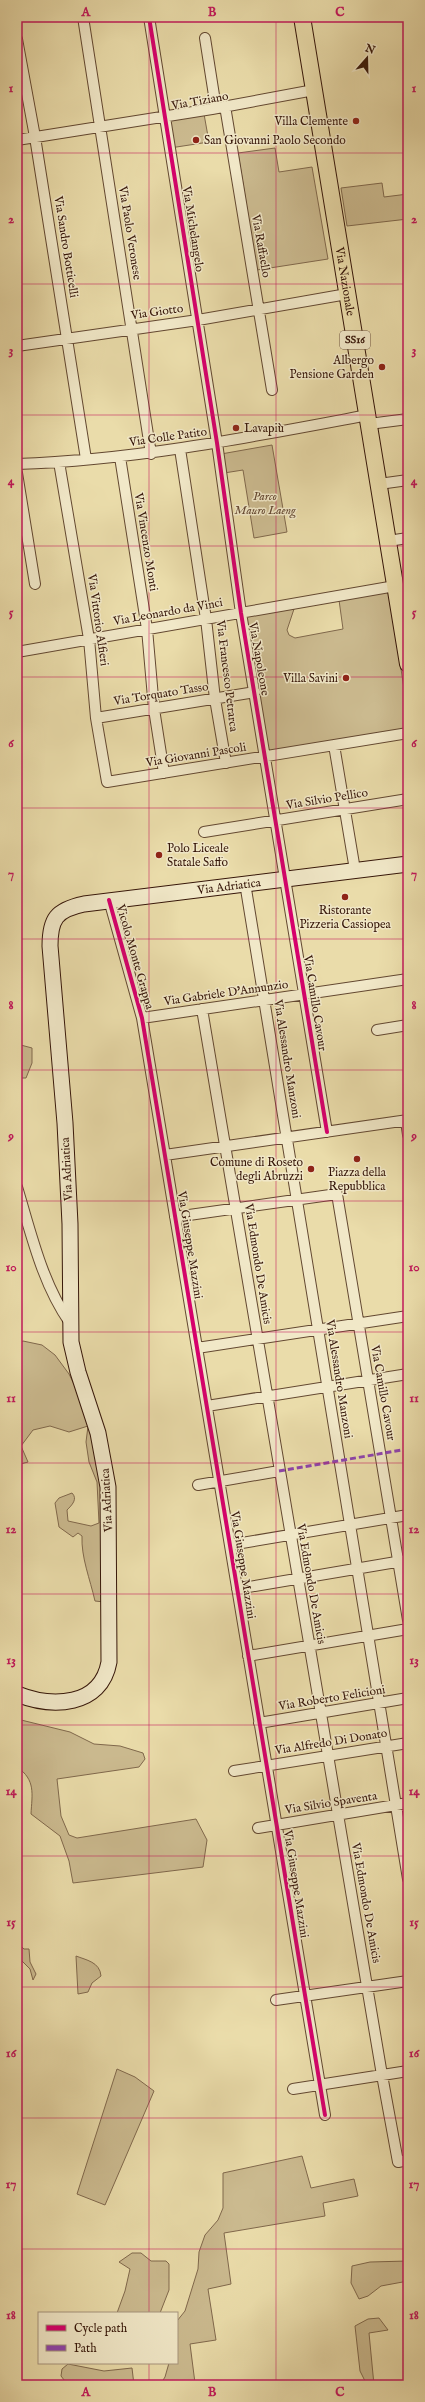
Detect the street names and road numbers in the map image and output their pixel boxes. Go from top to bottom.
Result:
street label: Via Tiziano [169,89,230,114]
street label: Via Paolo Veronese [115,184,145,281]
street label: Via Michelangelo [179,184,207,274]
street label: Via Sandro Botticelli [50,194,81,299]
street label: Via Raffaello [248,212,274,279]
street label: Via Nazionale [332,245,358,318]
street label: Via Giotto [129,301,185,323]
road number: SS16 [340,331,370,349]
street label: Via Colle Patito [127,424,208,450]
street label: Via Vincenzo Monti [131,491,161,592]
street label: Via Vittorio Alfieri [84,572,112,667]
street label: Via Leonardo da Vinci [111,595,224,629]
street label: Via Francesco Petrarca [213,618,241,733]
street label: Via Napoleone [244,620,273,697]
street label: Via Torquato Tasso [112,679,210,710]
street label: Via Giovanni Pascoli [144,740,247,770]
street label: Via Silvio Pellico [284,785,369,813]
street label: Via Adriatica [195,875,263,898]
street label: Vicolo Monte Grappa [112,902,157,1012]
street label: Via Camillo Cavour [300,953,330,1052]
street label: Via Gabriele D'Annunzio [162,977,290,1009]
street label: Via Alessandro Manzoni [270,998,304,1119]
street label: Via Adriatica [58,1136,76,1202]
street label: Via Giuseppe Mazzini [173,1189,206,1300]
street label: Via Edmondo De Amicis [241,1202,275,1325]
street label: Via Alessandro Manzoni [322,1318,356,1439]
street label: Via Camillo Cavour [367,1343,399,1442]
street label: Via Adriatica [98,1467,116,1533]
street label: Via Giuseppe Mazzini [226,1509,259,1620]
street label: Via Edmondo De Amicis [293,1522,329,1645]
street label: Via Roberto Felicioni [277,1682,386,1714]
street label: Via Alfredo Di Donato [273,1726,389,1758]
street label: Via Silvio Spaventa [283,1788,379,1819]
street label: Via Giuseppe Mazzini [279,1828,312,1939]
street label: Via Edmondo De Amicis [348,1841,384,1964]

